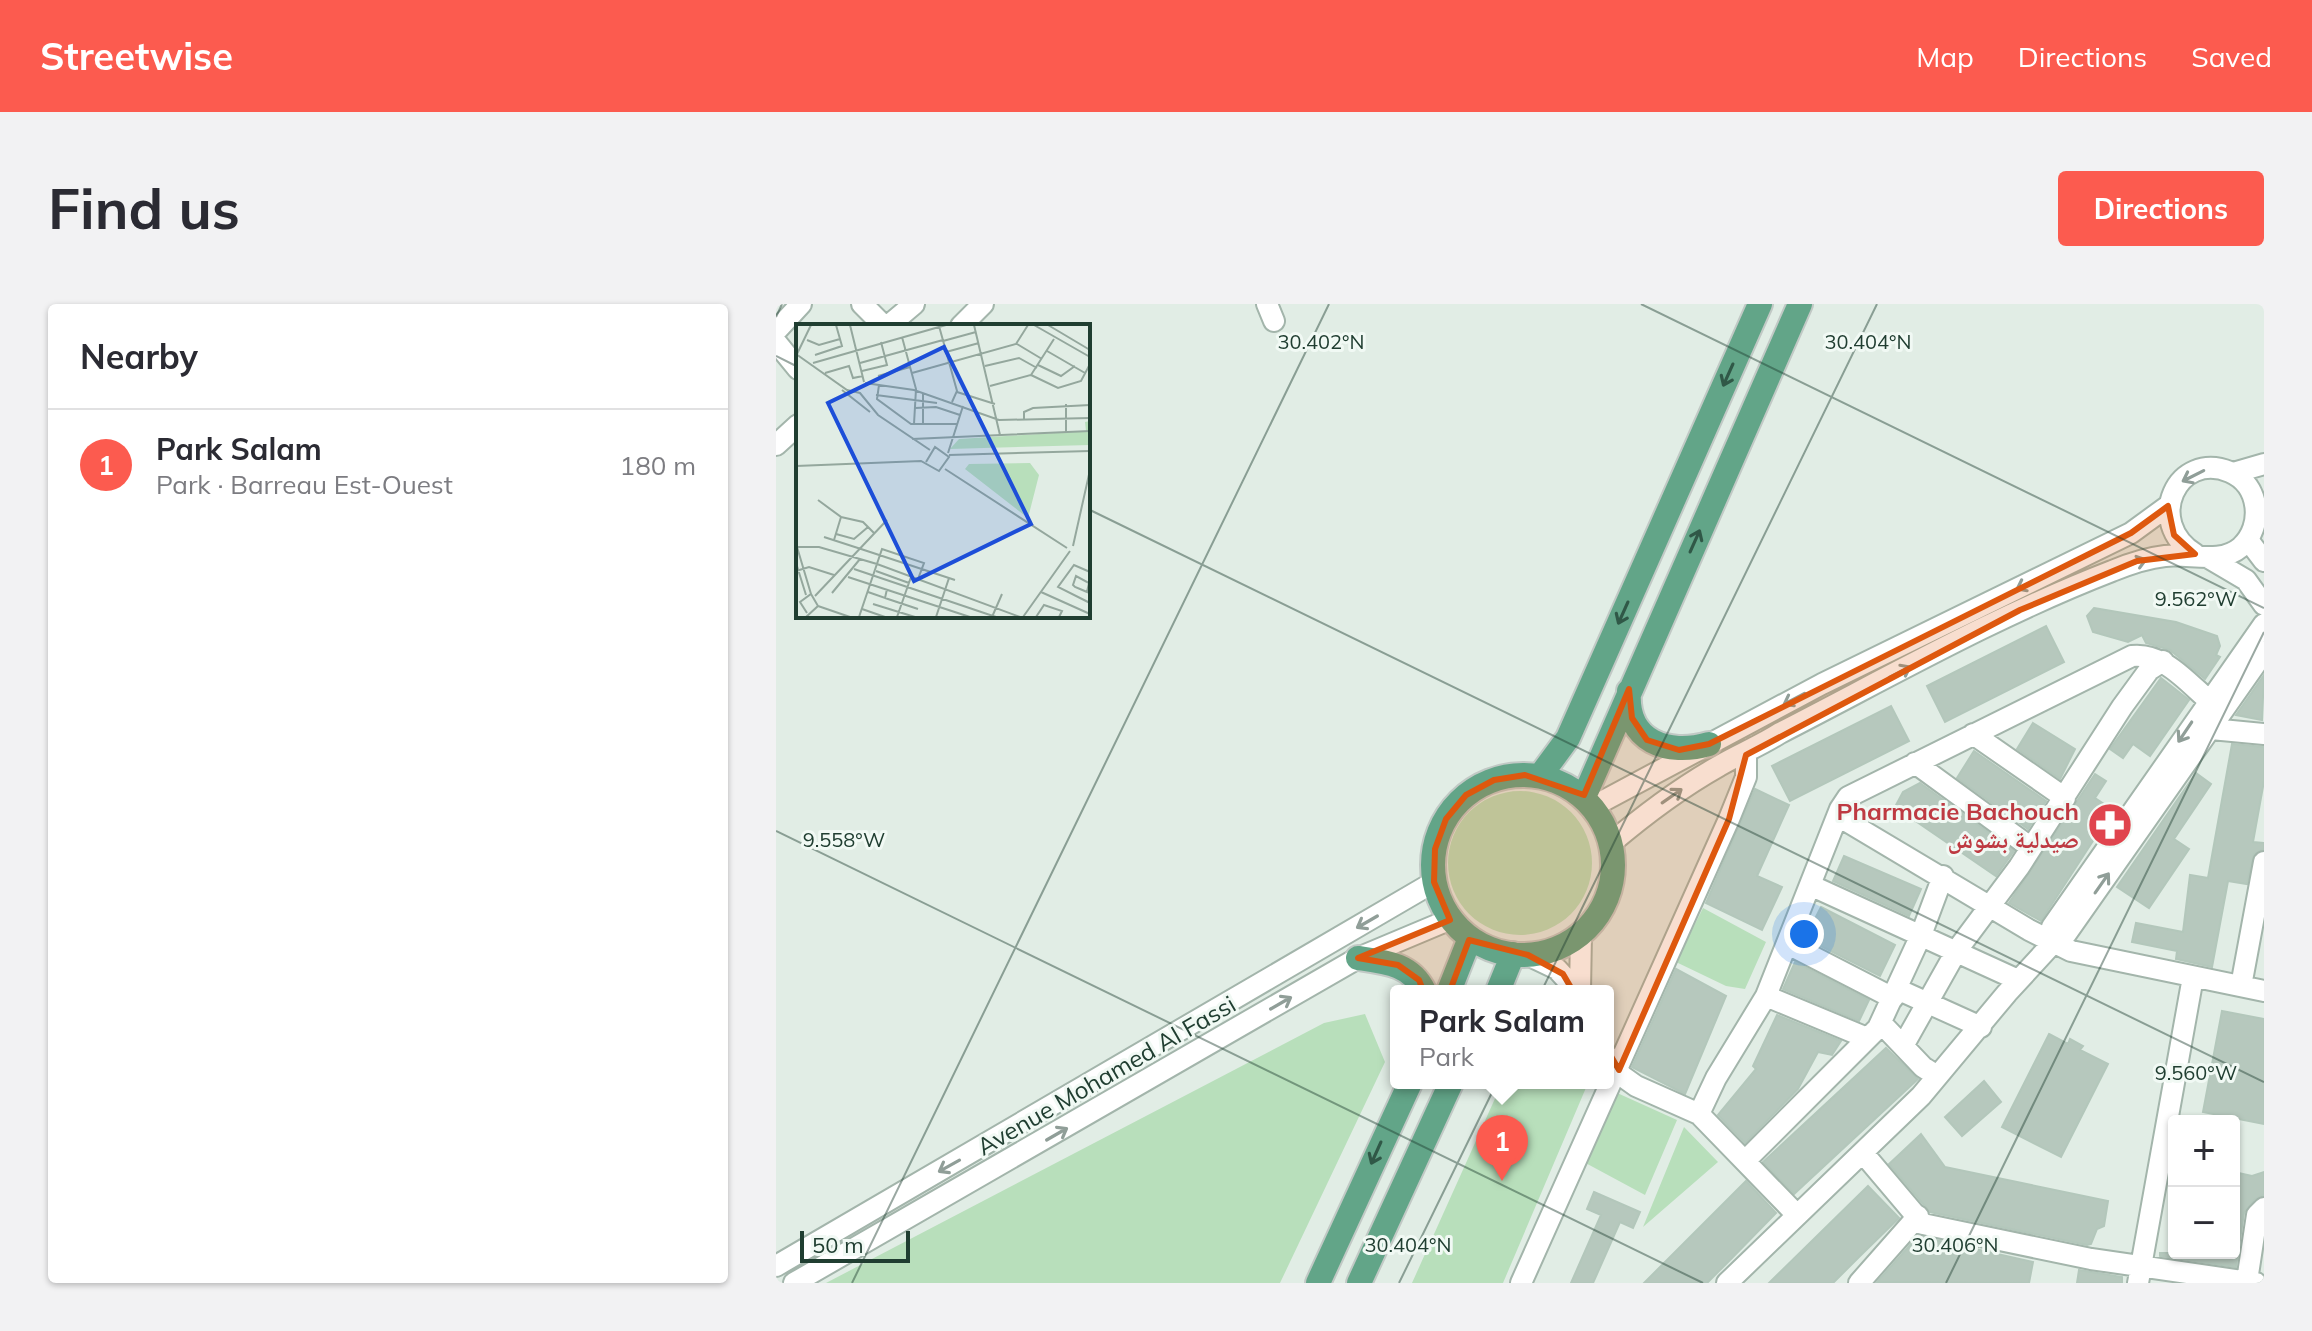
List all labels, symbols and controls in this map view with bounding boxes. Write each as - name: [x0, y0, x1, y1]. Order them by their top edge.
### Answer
- text: Streetwise: [40, 32, 233, 80]
- text: Map: [1916, 39, 1974, 74]
- text: Directions: [2018, 39, 2147, 74]
- text: Saved: [2191, 39, 2272, 74]
- button: Directions: [2058, 171, 2264, 246]
- text: Find us: [48, 173, 240, 243]
- inset map: [796, 324, 1090, 618]
- text: 30.402°N: [1278, 329, 1364, 354]
- text: 30.404°N: [1825, 329, 1911, 354]
- text: Nearby: [80, 335, 198, 378]
- one-way arrow: [1720, 363, 1735, 387]
- text: Park Salam: [156, 430, 322, 468]
- text: 1: [98, 449, 114, 482]
- text: 180 m: [620, 449, 696, 482]
- text: Park · Barreau Est-Ouest: [156, 468, 453, 501]
- one-way arrow: [2182, 468, 2206, 484]
- one-way arrow: [1688, 529, 1703, 554]
- one-way arrow: [2122, 555, 2148, 570]
- one-way arrow: [2015, 577, 2039, 592]
- text: 9.562°W: [2155, 586, 2237, 611]
- one-way arrow: [1615, 601, 1630, 625]
- one-way arrow: [1887, 664, 1911, 679]
- one-way arrow: [1782, 691, 1806, 707]
- one-way arrow: [2177, 721, 2193, 743]
- one-way arrow: [1660, 788, 1682, 804]
- place label: Pharmacie Bachouch صيدلية بشوش: [1837, 796, 2079, 854]
- pharmacy icon: Pharmacie Bachouch صيدلية بشوش: [2086, 801, 2134, 849]
- text: 9.558°W: [803, 827, 885, 852]
- one-way arrow: [2094, 873, 2110, 895]
- your location: [1784, 914, 1824, 954]
- one-way arrow: [1356, 915, 1380, 930]
- popup: [1390, 985, 1614, 1089]
- street label: Avenue Mohamed Al Fassi: [971, 989, 1241, 1161]
- one-way arrow: [1269, 995, 1293, 1010]
- text: Park Salam: [1419, 1002, 1585, 1040]
- text: Park: [1419, 1040, 1474, 1073]
- text: 9.560°W: [2155, 1060, 2237, 1085]
- pin: 1: [1476, 1115, 1528, 1181]
- map controls: [2168, 1115, 2240, 1259]
- button: +: [2168, 1115, 2240, 1187]
- one-way arrow: [1044, 1126, 1068, 1141]
- one-way arrow: [1368, 1141, 1383, 1165]
- one-way arrow: [938, 1158, 961, 1174]
- button: −: [2168, 1187, 2240, 1259]
- scale bar: [800, 1227, 910, 1263]
- text: 50 m: [812, 1231, 863, 1259]
- text: 30.404°N: [1365, 1232, 1451, 1257]
- text: 30.406°N: [1912, 1232, 1998, 1257]

